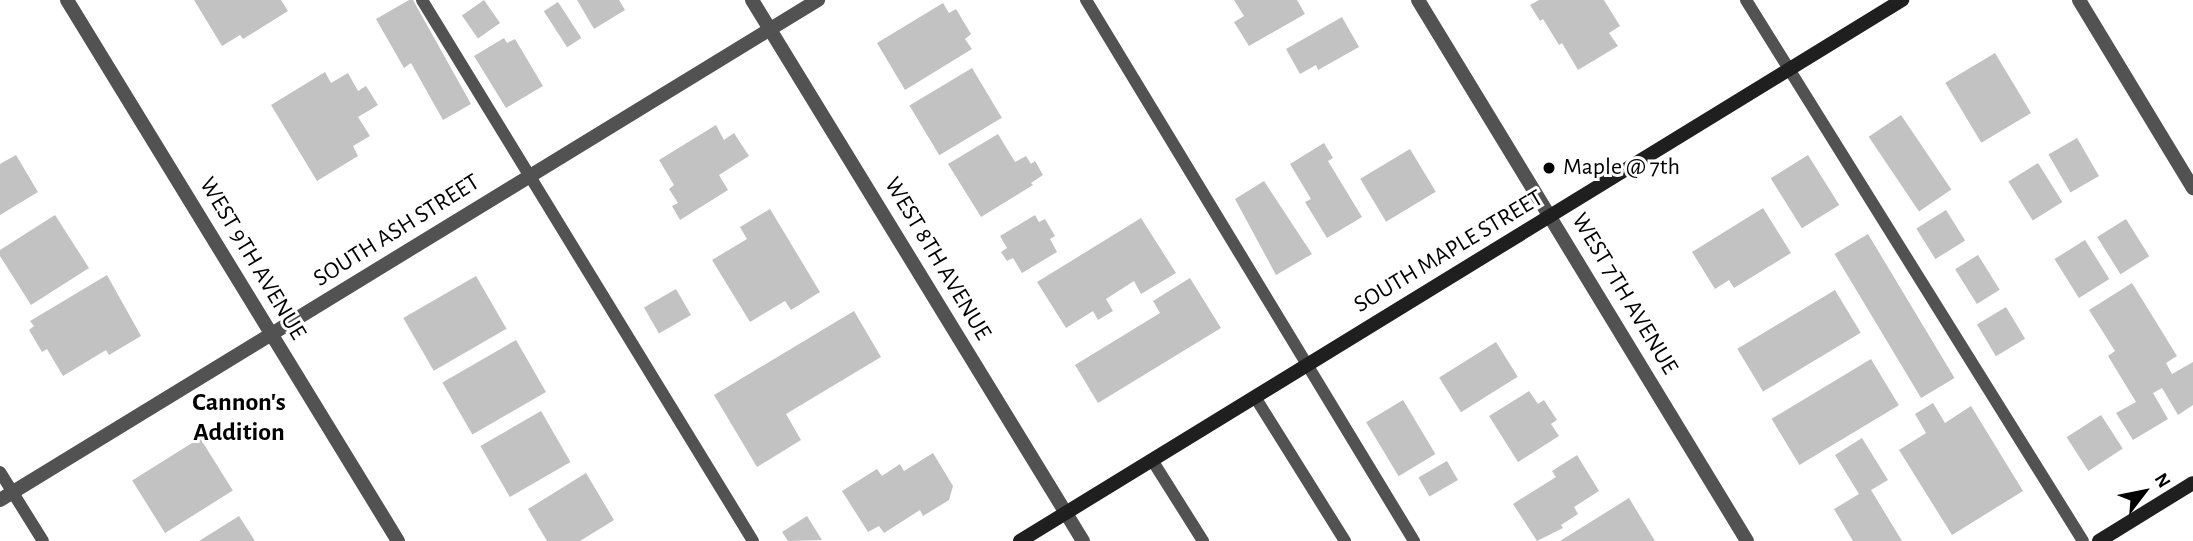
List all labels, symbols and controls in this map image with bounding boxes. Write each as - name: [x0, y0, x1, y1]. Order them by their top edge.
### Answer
- place label: Maple @ 7th: [1563, 154, 1680, 182]
- marker: Maple @ 7th: [1541, 160, 1557, 176]
- street label: SOUTH ASH STREET: [309, 168, 485, 294]
- street label: WEST 8TH AVENUE: [877, 172, 997, 346]
- street label: WEST 9TH AVENUE: [192, 173, 312, 345]
- street label: SOUTH MAPLE STREET: [1349, 184, 1549, 320]
- street label: WEST 7TH AVENUE: [1564, 208, 1684, 380]
- district label: Cannon's Addition: [192, 387, 286, 448]
- north arrow: [2109, 457, 2179, 527]
- text: N: [2151, 470, 2174, 491]

